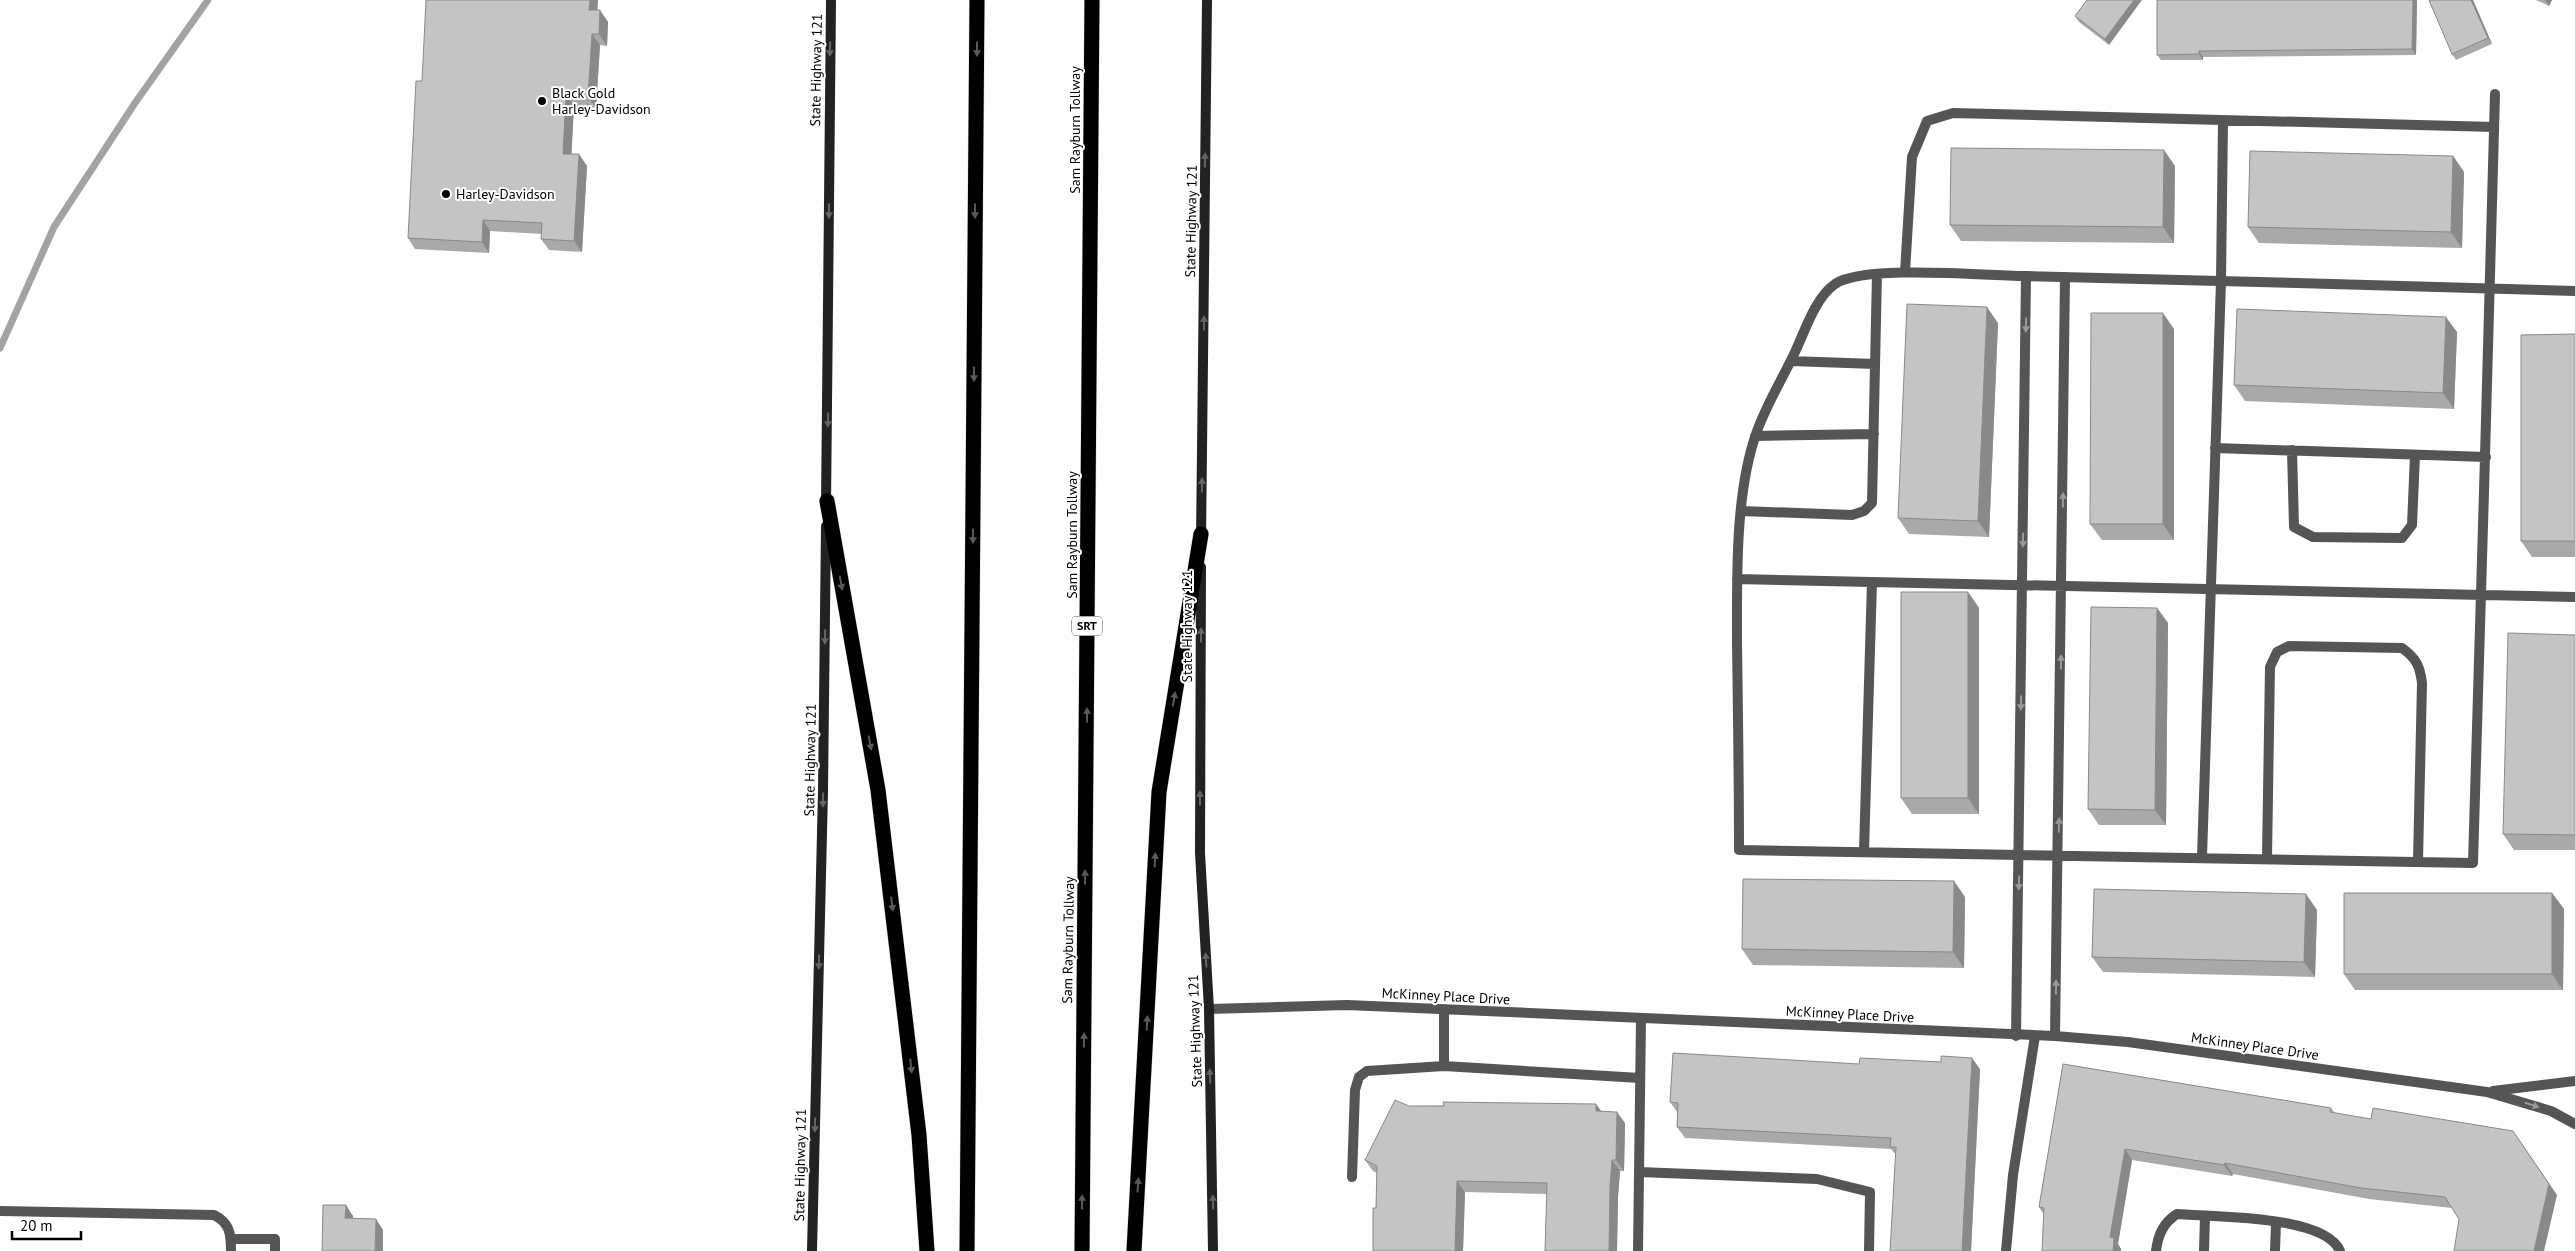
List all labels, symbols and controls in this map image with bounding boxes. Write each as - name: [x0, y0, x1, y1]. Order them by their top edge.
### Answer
- street label: State Highway 121: [806, 13, 826, 127]
- one-way arrow: [826, 41, 834, 57]
- one-way arrow: [973, 41, 981, 57]
- street label: Sam Rayburn Tollway: [1066, 66, 1084, 194]
- place label: Black Gold Harley-Davidson: [552, 84, 651, 118]
- marker: Black Gold Harley-Davidson: [536, 95, 548, 107]
- one-way arrow: [1201, 152, 1209, 168]
- street label: State Highway 121: [1181, 164, 1201, 278]
- place label: Harley-Davidson: [456, 185, 555, 203]
- marker: Harley-Davidson: [440, 188, 452, 200]
- one-way arrow: [825, 203, 833, 219]
- one-way arrow: [971, 203, 979, 219]
- one-way arrow: [1200, 315, 1208, 331]
- one-way arrow: [2022, 317, 2030, 333]
- one-way arrow: [970, 366, 978, 382]
- one-way arrow: [823, 412, 831, 428]
- street label: Sam Rayburn Tollway: [1063, 471, 1081, 599]
- one-way arrow: [1198, 477, 1206, 493]
- one-way arrow: [2059, 492, 2067, 508]
- one-way arrow: [969, 528, 977, 544]
- one-way arrow: [2019, 532, 2027, 548]
- street label: State Highway 121: [1178, 570, 1196, 682]
- one-way arrow: [838, 576, 846, 592]
- road number: SRT: [1072, 616, 1102, 636]
- one-way arrow: [1197, 627, 1205, 643]
- one-way arrow: [821, 630, 829, 646]
- one-way arrow: [2057, 654, 2065, 670]
- one-way arrow: [1171, 691, 1179, 707]
- one-way arrow: [2017, 695, 2025, 711]
- street label: State Highway 121: [800, 703, 820, 817]
- one-way arrow: [1083, 707, 1091, 723]
- one-way arrow: [866, 736, 874, 752]
- one-way arrow: [1197, 789, 1205, 805]
- one-way arrow: [819, 792, 827, 808]
- one-way arrow: [2055, 817, 2063, 833]
- one-way arrow: [1152, 852, 1160, 868]
- one-way arrow: [1081, 869, 1089, 885]
- one-way arrow: [2015, 875, 2023, 891]
- street label: Sam Rayburn Tollway: [1058, 876, 1078, 1004]
- one-way arrow: [888, 897, 896, 913]
- one-way arrow: [1201, 952, 1209, 968]
- one-way arrow: [815, 954, 823, 970]
- street label: State Highway 121: [1184, 974, 1206, 1088]
- one-way arrow: [2052, 979, 2060, 995]
- street label: McKinney Place Drive: [1381, 984, 1511, 1008]
- street label: McKinney Place Drive: [1785, 1002, 1915, 1026]
- one-way arrow: [1143, 1014, 1151, 1030]
- street label: McKinney Place Drive: [2190, 1028, 2320, 1064]
- one-way arrow: [1080, 1032, 1088, 1048]
- one-way arrow: [907, 1058, 915, 1074]
- one-way arrow: [1206, 1067, 1214, 1083]
- one-way arrow: [2525, 1102, 2540, 1110]
- street label: State Highway 121: [790, 1108, 810, 1222]
- one-way arrow: [811, 1117, 819, 1133]
- one-way arrow: [1135, 1177, 1143, 1193]
- one-way arrow: [1078, 1194, 1086, 1210]
- one-way arrow: [1209, 1194, 1217, 1210]
- scale bar: [12, 1208, 81, 1240]
- text: 20 m: [20, 1216, 53, 1235]

